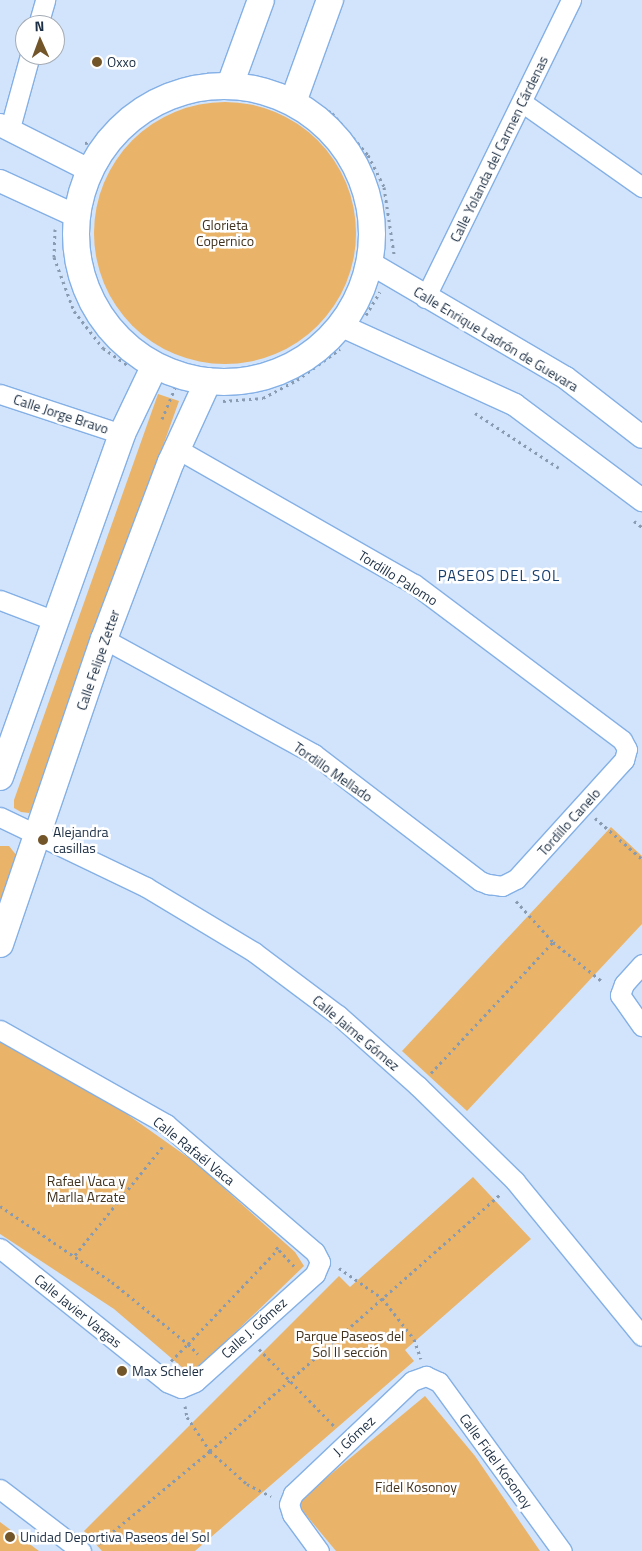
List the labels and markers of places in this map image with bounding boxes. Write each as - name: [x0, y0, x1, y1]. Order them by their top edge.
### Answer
- place label: Oxxo: [107, 54, 136, 70]
- marker: Oxxo: [91, 56, 103, 68]
- place label: Alejandra casillas: [53, 824, 109, 856]
- marker: Alejandra casillas: [37, 834, 49, 846]
- place label: Max Scheler: [132, 1363, 204, 1379]
- marker: Max Scheler: [116, 1365, 128, 1377]
- place label: Unidad Deportiva Paseos del Sol: [20, 1529, 210, 1545]
- marker: Unidad Deportiva Paseos del Sol: [4, 1531, 16, 1543]

